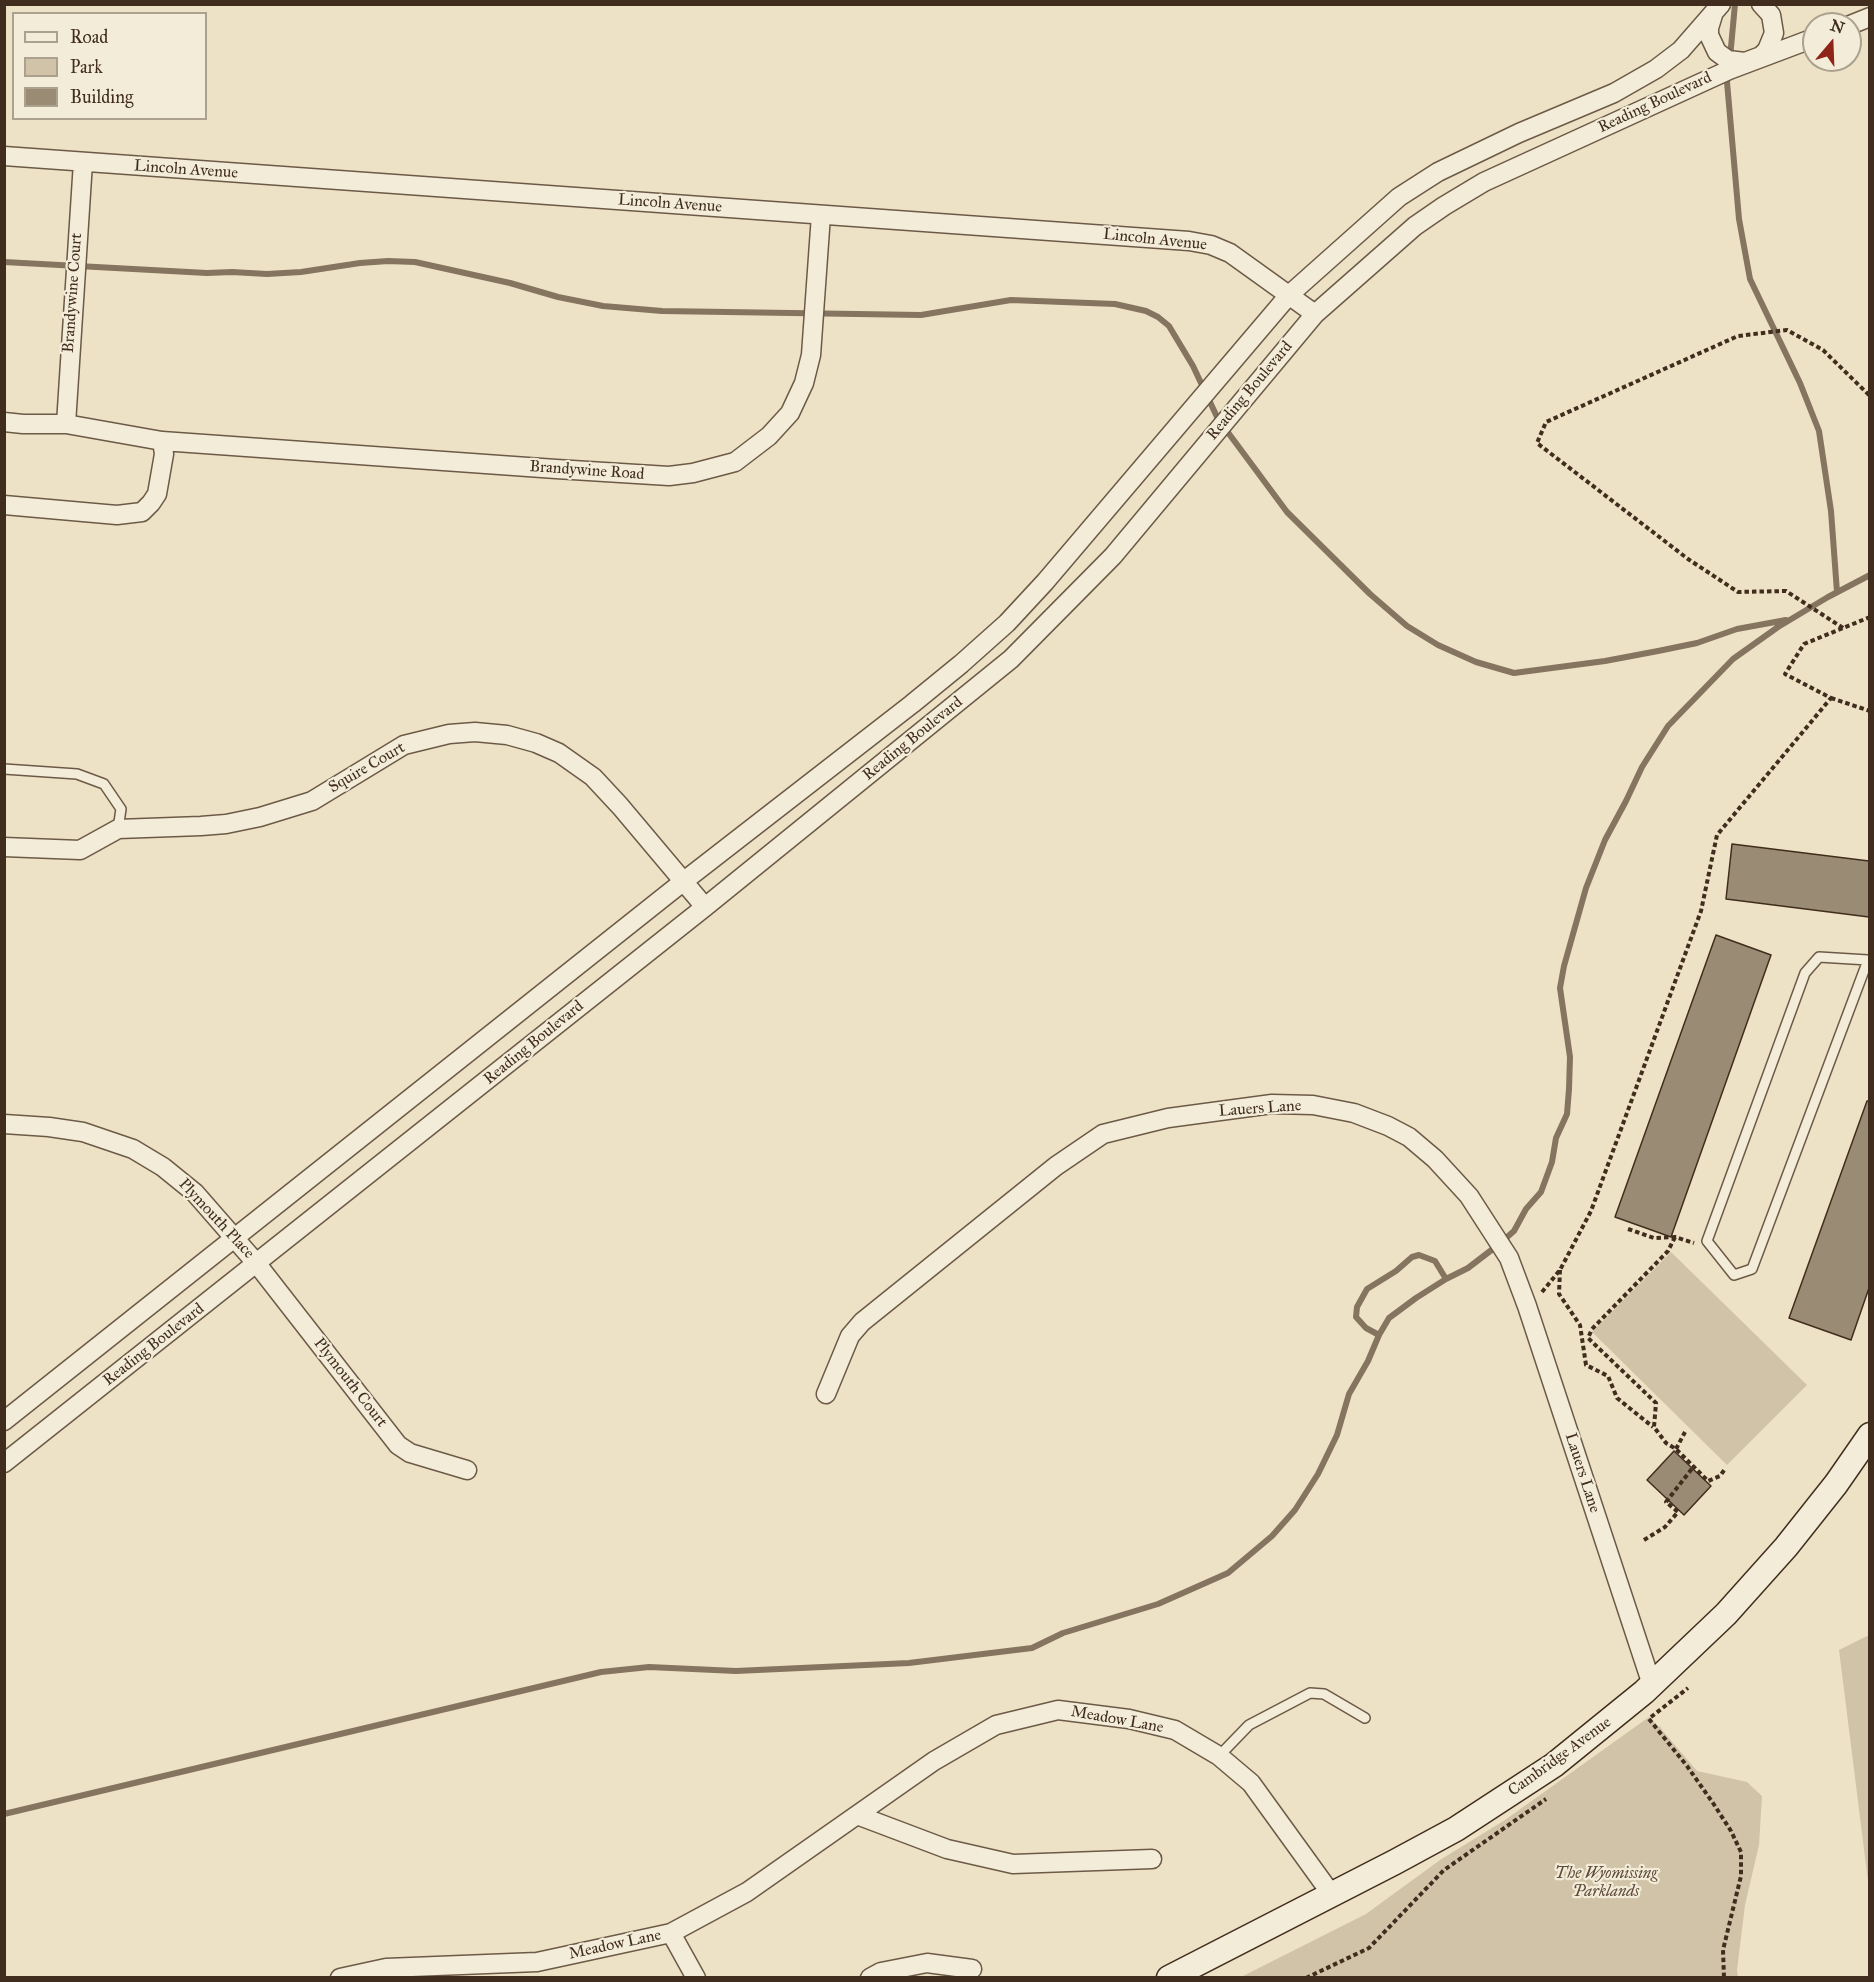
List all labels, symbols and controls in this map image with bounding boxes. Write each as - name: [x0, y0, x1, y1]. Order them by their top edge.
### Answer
- legend: [12, 12, 207, 120]
- north arrow: [1802, 12, 1862, 72]
- text: N: [1828, 15, 1847, 38]
- text: Road: [70, 26, 108, 48]
- text: Park: [70, 56, 103, 78]
- street label: Reading Boulevard: [1595, 68, 1715, 138]
- text: Building: [70, 86, 133, 108]
- street label: Lincoln Avenue: [133, 157, 239, 183]
- street label: Lincoln Avenue: [617, 191, 723, 217]
- street label: Lincoln Avenue: [1102, 225, 1208, 255]
- street label: Brandywine Court: [59, 232, 87, 354]
- street label: Reading Boulevard: [1203, 338, 1297, 444]
- street label: Brandywine Road: [529, 457, 645, 485]
- street label: Reading Boulevard: [859, 693, 967, 785]
- street label: Squire Court: [325, 738, 409, 798]
- street label: Reading Boulevard: [480, 997, 588, 1089]
- street label: Lauers Lane: [1218, 1097, 1302, 1121]
- street label: Plymouth Place: [174, 1175, 258, 1263]
- street label: Reading Boulevard: [100, 1300, 208, 1390]
- street label: Plymouth Court: [309, 1334, 391, 1432]
- street label: Lauers Lane: [1560, 1431, 1604, 1515]
- street label: Meadow Lane: [1069, 1702, 1165, 1738]
- street label: Cambridge Avenue: [1505, 1713, 1615, 1801]
- park label: The Wyomissing Parklands: [1555, 1864, 1657, 1902]
- street label: Meadow Lane: [567, 1926, 663, 1964]

